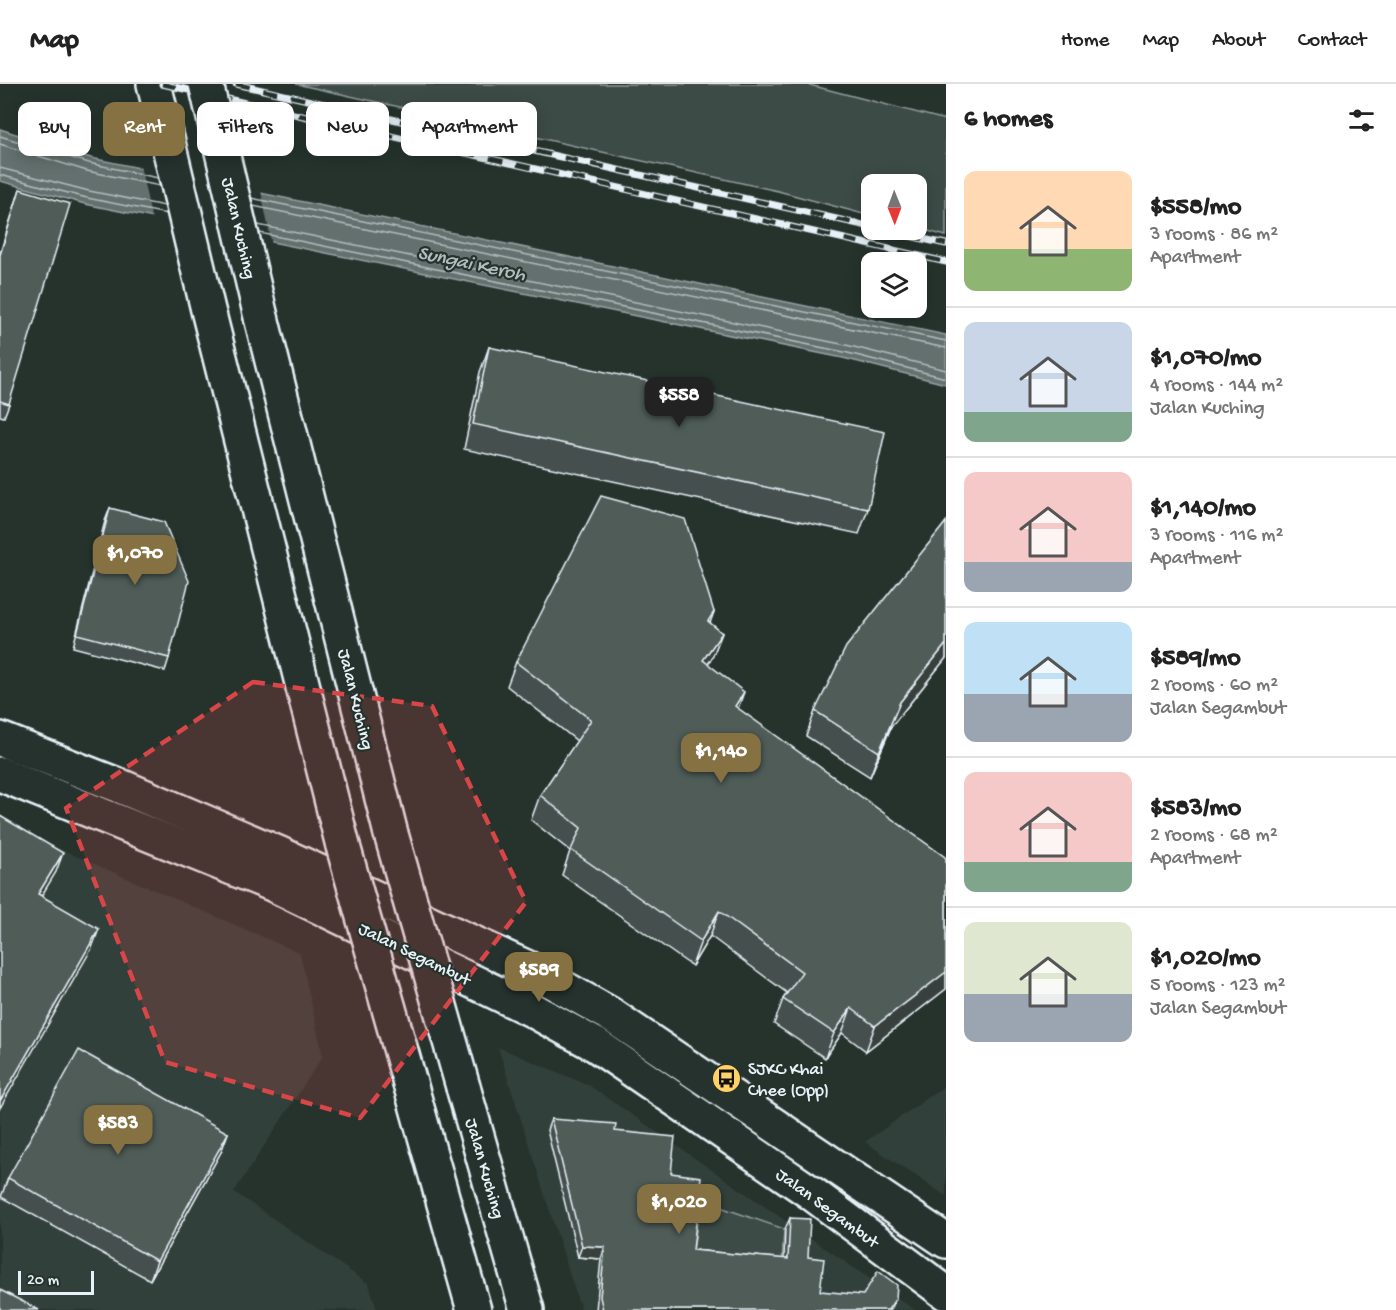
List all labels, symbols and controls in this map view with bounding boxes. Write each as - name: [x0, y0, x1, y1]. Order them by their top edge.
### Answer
- text: Map: [30, 25, 79, 58]
- text: Home: [1061, 29, 1109, 54]
- text: Map: [1142, 29, 1179, 54]
- text: About: [1212, 29, 1265, 54]
- text: Contact: [1298, 29, 1366, 54]
- chip: Buy: [18, 102, 91, 156]
- chip: Rent: [103, 102, 185, 156]
- chip: Filters: [197, 102, 294, 156]
- chip: New: [306, 102, 389, 156]
- chip: Apartment: [401, 102, 537, 156]
- icon: filters: [1345, 104, 1378, 137]
- text: 6 homes: [964, 105, 1052, 136]
- north arrow: [861, 174, 927, 240]
- map controls: [861, 174, 927, 318]
- street label: Jalan Kuching: [216, 176, 259, 281]
- text: $558/mo: [1150, 193, 1241, 224]
- icon: home: [1012, 195, 1084, 267]
- text: 3 rooms · 86 m²: [1150, 224, 1278, 247]
- water label: Sungai Keroh: [415, 243, 527, 288]
- text: Apartment: [1150, 247, 1240, 270]
- button: layers: [861, 252, 927, 318]
- text: $1,070/mo: [1150, 344, 1262, 375]
- icon: home: [1012, 346, 1084, 418]
- text: 4 rooms · 144 m²: [1150, 375, 1283, 398]
- pin: $558: [643, 377, 715, 428]
- text: $558: [659, 385, 699, 408]
- text: Jalan Kuching: [1150, 398, 1265, 421]
- text: $1,140/mo: [1150, 494, 1256, 525]
- icon: home: [1012, 496, 1084, 568]
- text: 3 rooms · 116 m²: [1150, 525, 1283, 548]
- pin: $1,070: [86, 535, 184, 586]
- text: $1,070: [107, 543, 163, 566]
- text: Apartment: [1150, 548, 1240, 571]
- text: $589/mo: [1150, 644, 1241, 675]
- icon: home: [1012, 646, 1084, 718]
- street label: Jalan Kuching: [332, 647, 377, 752]
- text: 2 rooms · 60 m²: [1150, 675, 1278, 698]
- text: Jalan Segambut: [1150, 698, 1286, 721]
- pin: $1,140: [672, 733, 770, 784]
- text: $1,140: [695, 741, 747, 764]
- text: $583/mo: [1150, 794, 1241, 825]
- icon: home: [1012, 796, 1084, 868]
- text: 2 rooms · 68 m²: [1150, 825, 1278, 848]
- text: Apartment: [1150, 848, 1240, 871]
- street label: Jalan Segambut: [354, 919, 475, 992]
- text: $1,020/mo: [1150, 944, 1261, 975]
- icon: home: [1012, 946, 1084, 1018]
- pin: $589: [503, 952, 575, 1003]
- text: $589: [519, 960, 559, 983]
- text: 5 rooms · 123 m²: [1150, 975, 1286, 998]
- text: Jalan Segambut: [1150, 998, 1286, 1021]
- place label: SJKC Khai Chee (Opp): [748, 1060, 829, 1102]
- bus stop icon: SJKC Khai Chee (Opp): [711, 1062, 743, 1094]
- pin: $583: [82, 1105, 154, 1156]
- text: $583: [98, 1113, 138, 1136]
- street label: Jalan Kuching: [459, 1116, 508, 1221]
- street label: Jalan Segambut: [771, 1165, 883, 1254]
- pin: $1,020: [630, 1184, 728, 1235]
- text: $1,020: [651, 1192, 707, 1215]
- scale bar: [18, 1268, 94, 1296]
- text: 20 m: [27, 1272, 59, 1291]

